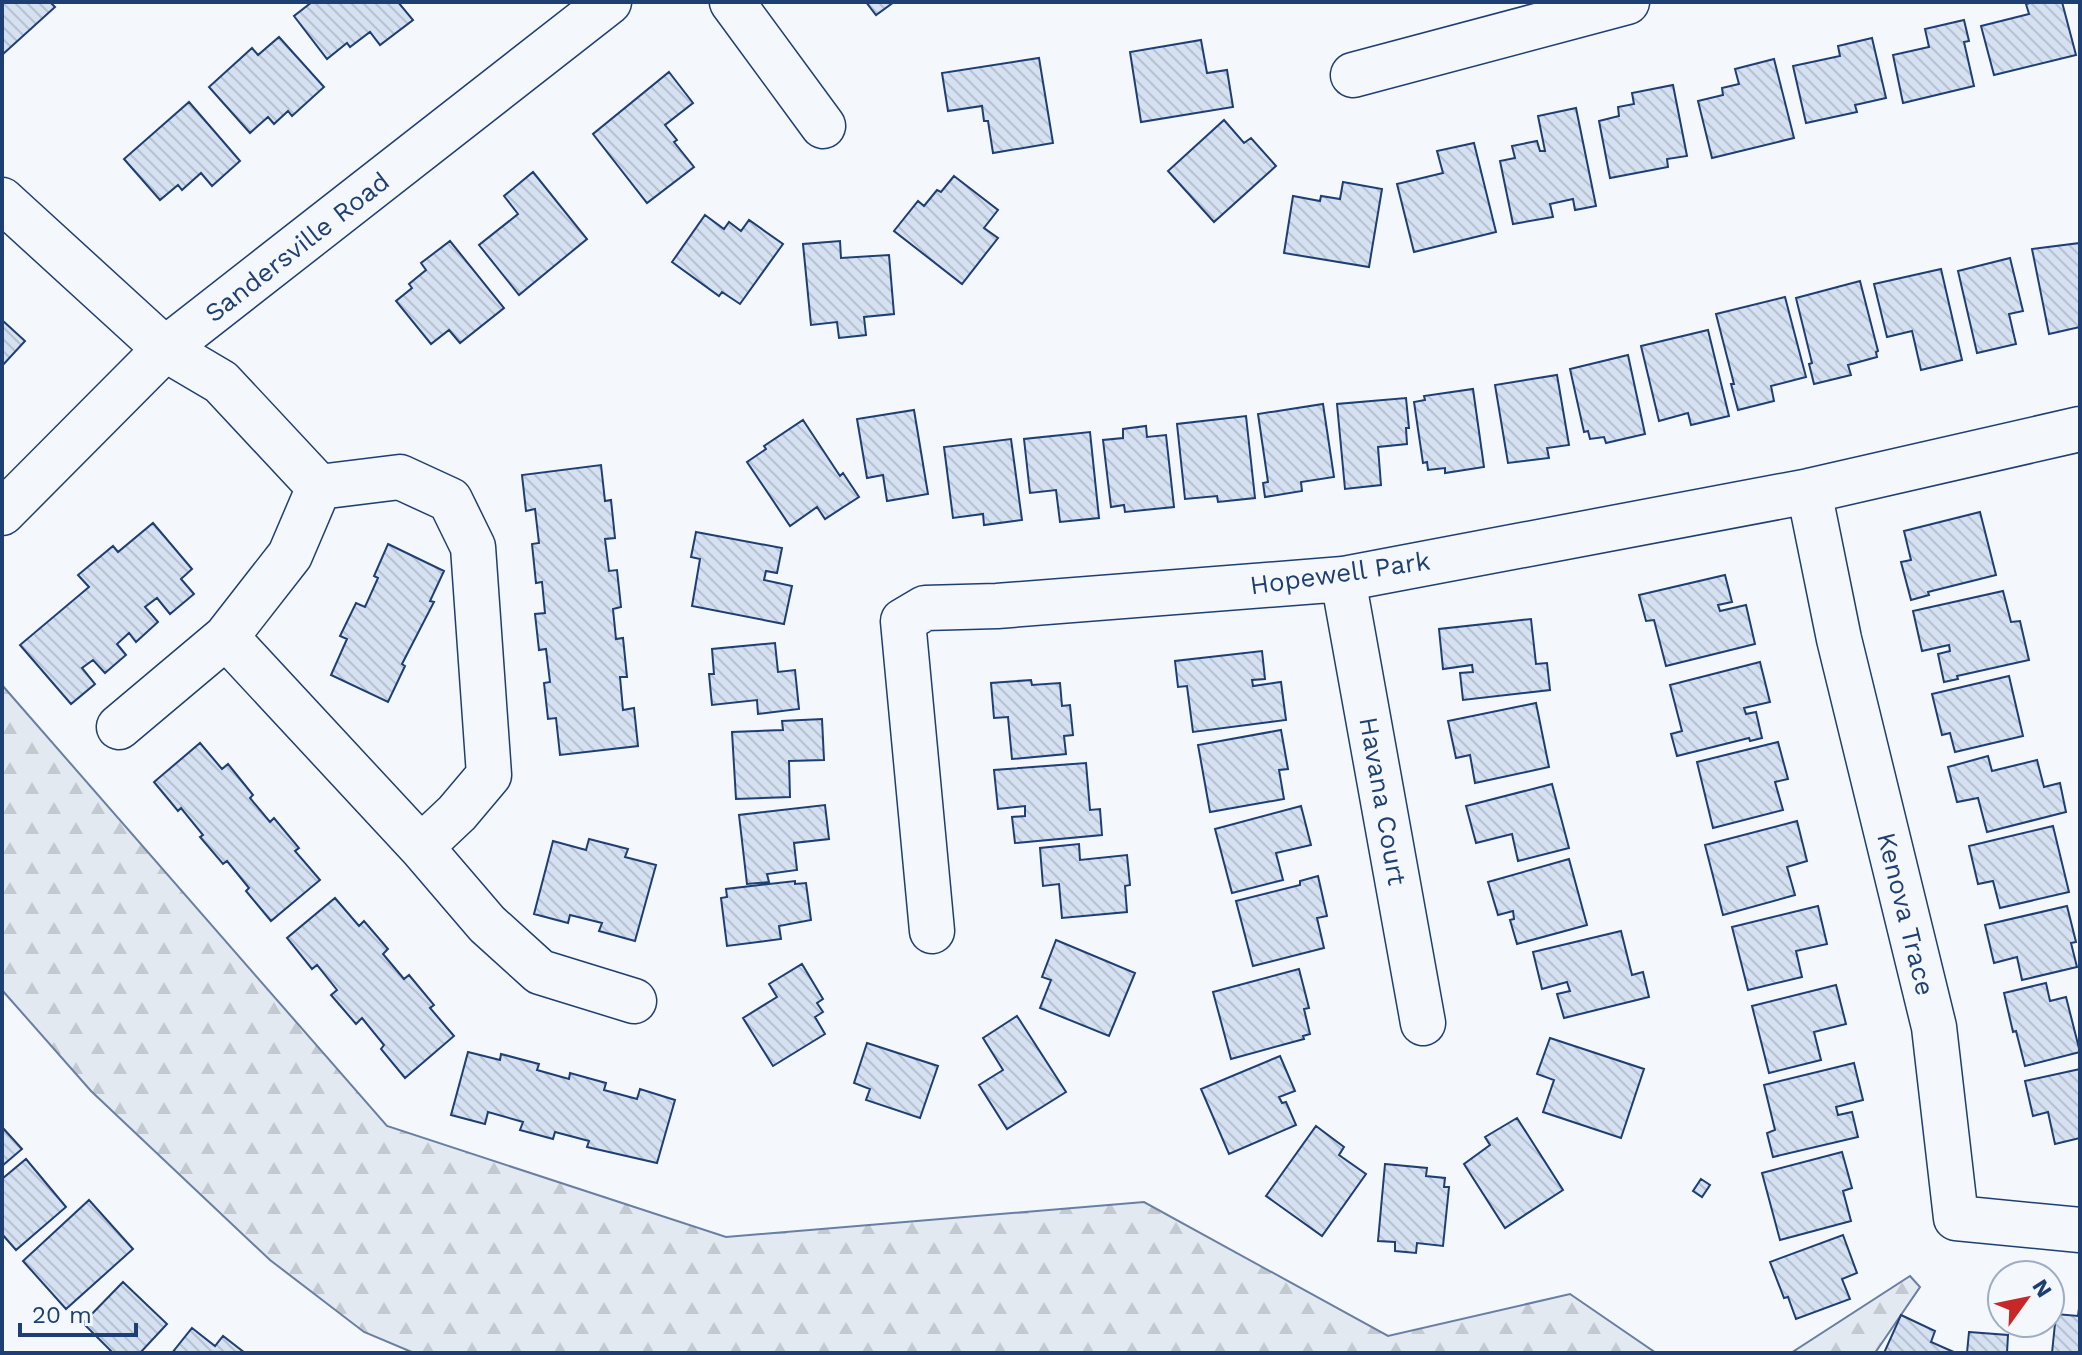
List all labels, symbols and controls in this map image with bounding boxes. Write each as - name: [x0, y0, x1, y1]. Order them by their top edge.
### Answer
- street label: Sandersville Road: [199, 166, 395, 328]
- street label: Hopewell Park: [1248, 545, 1432, 600]
- street label: Havana Court: [1353, 714, 1413, 888]
- street label: Kenova Trace: [1871, 830, 1941, 998]
- north arrow: [1986, 1259, 2066, 1339]
- text: N: [2027, 1275, 2057, 1302]
- scale bar: [20, 1287, 136, 1337]
- text: 20 m: [32, 1301, 92, 1329]

